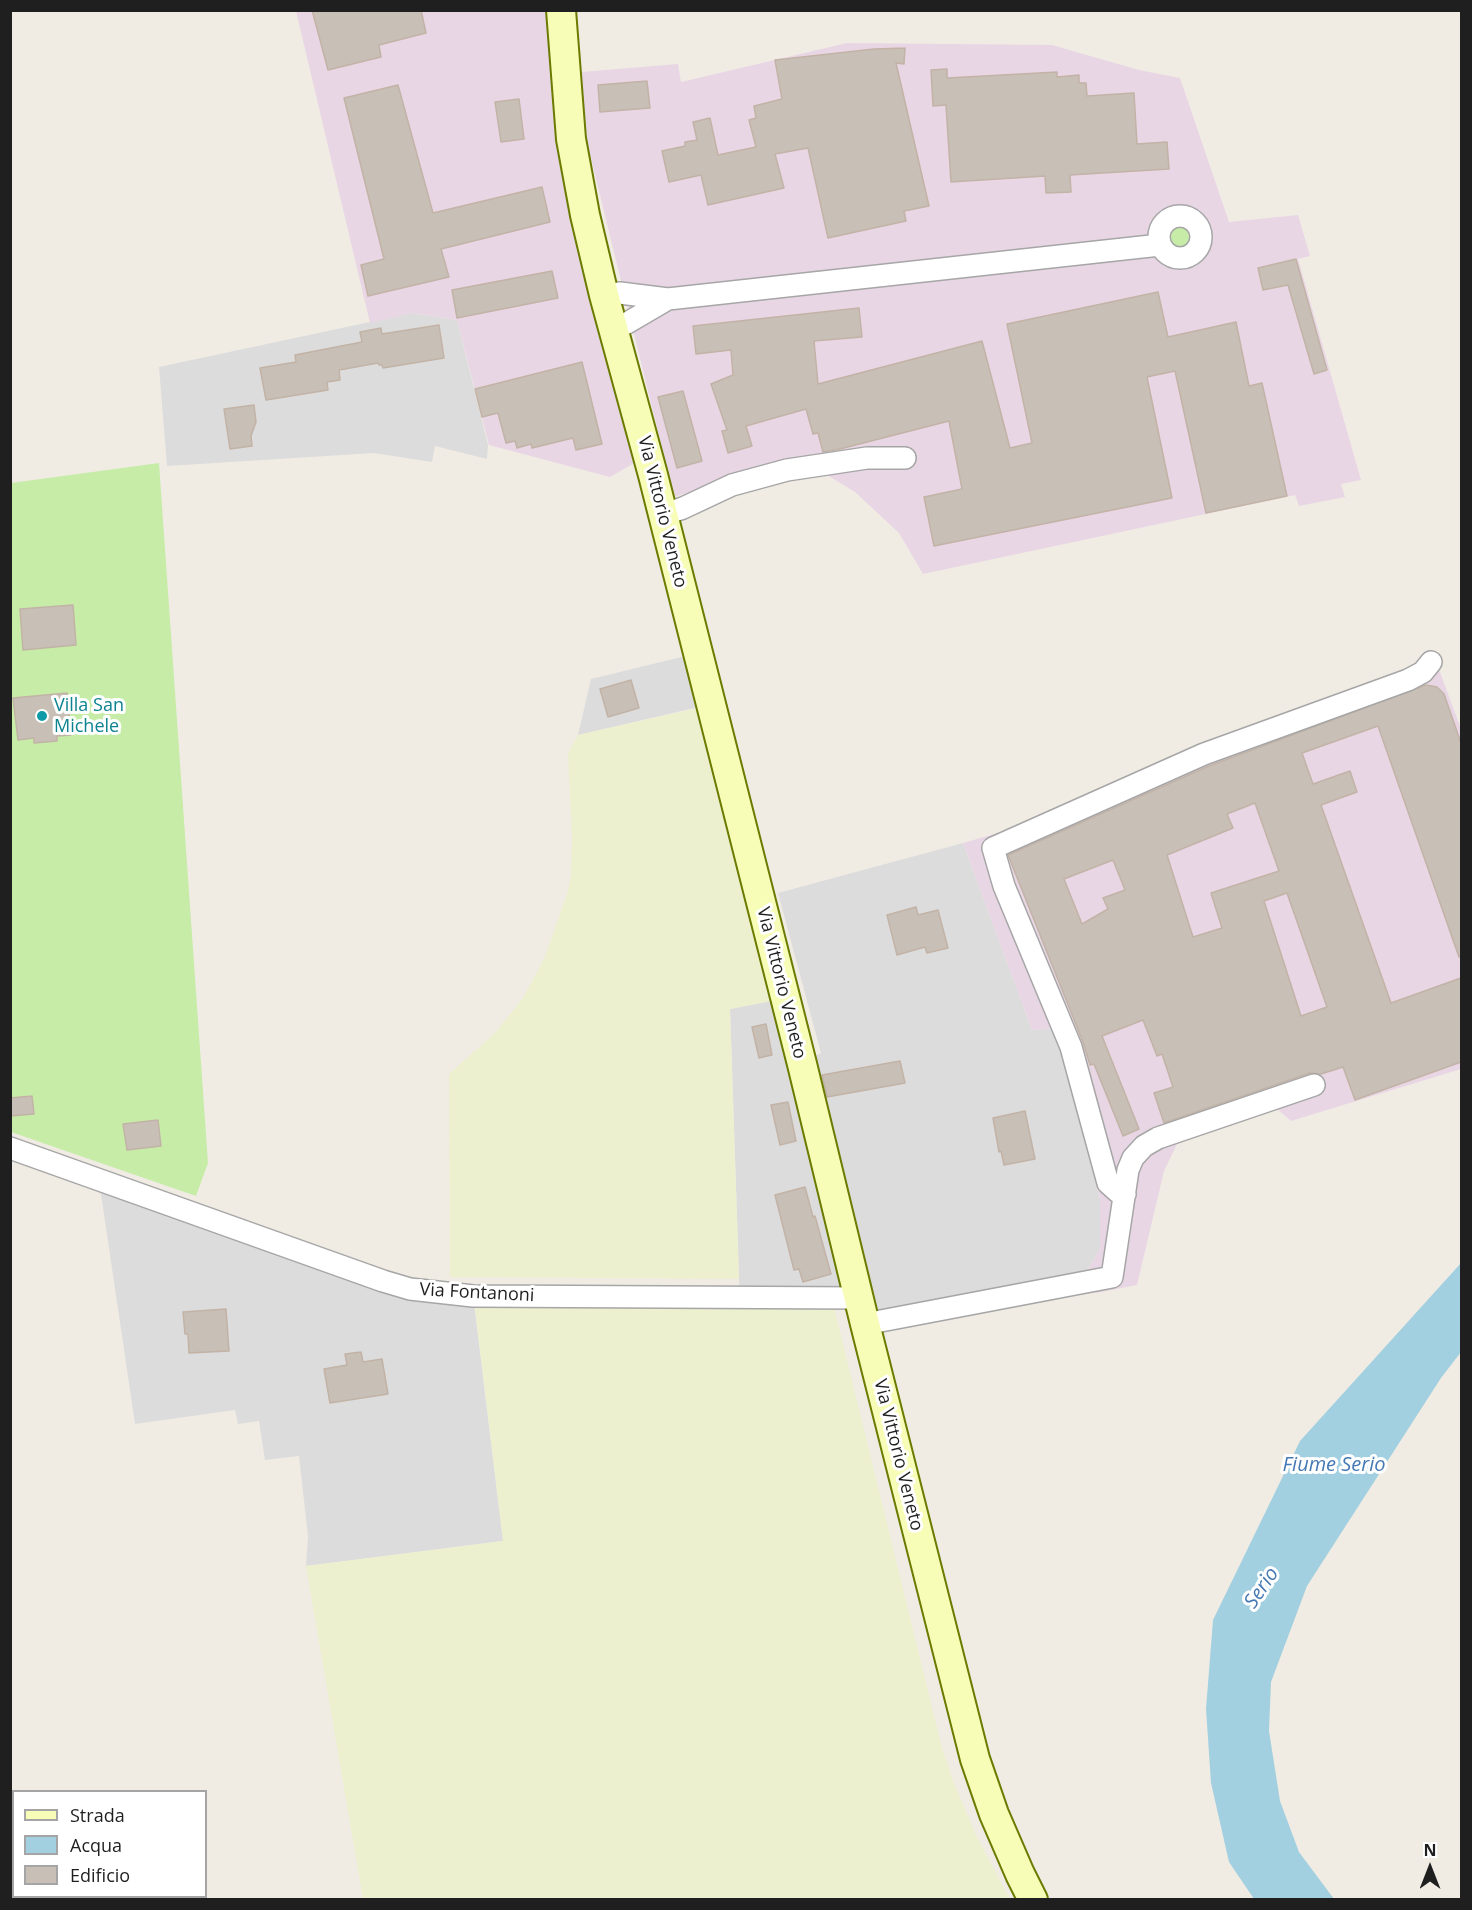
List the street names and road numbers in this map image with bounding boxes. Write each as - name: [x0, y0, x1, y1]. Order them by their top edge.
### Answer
- street label: Via Vittorio Veneto: [633, 434, 691, 590]
- street label: Via Vittorio Veneto: [752, 905, 810, 1061]
- street label: Via Fontanoni: [419, 1279, 535, 1307]
- street label: Via Vittorio Veneto: [869, 1377, 927, 1533]

